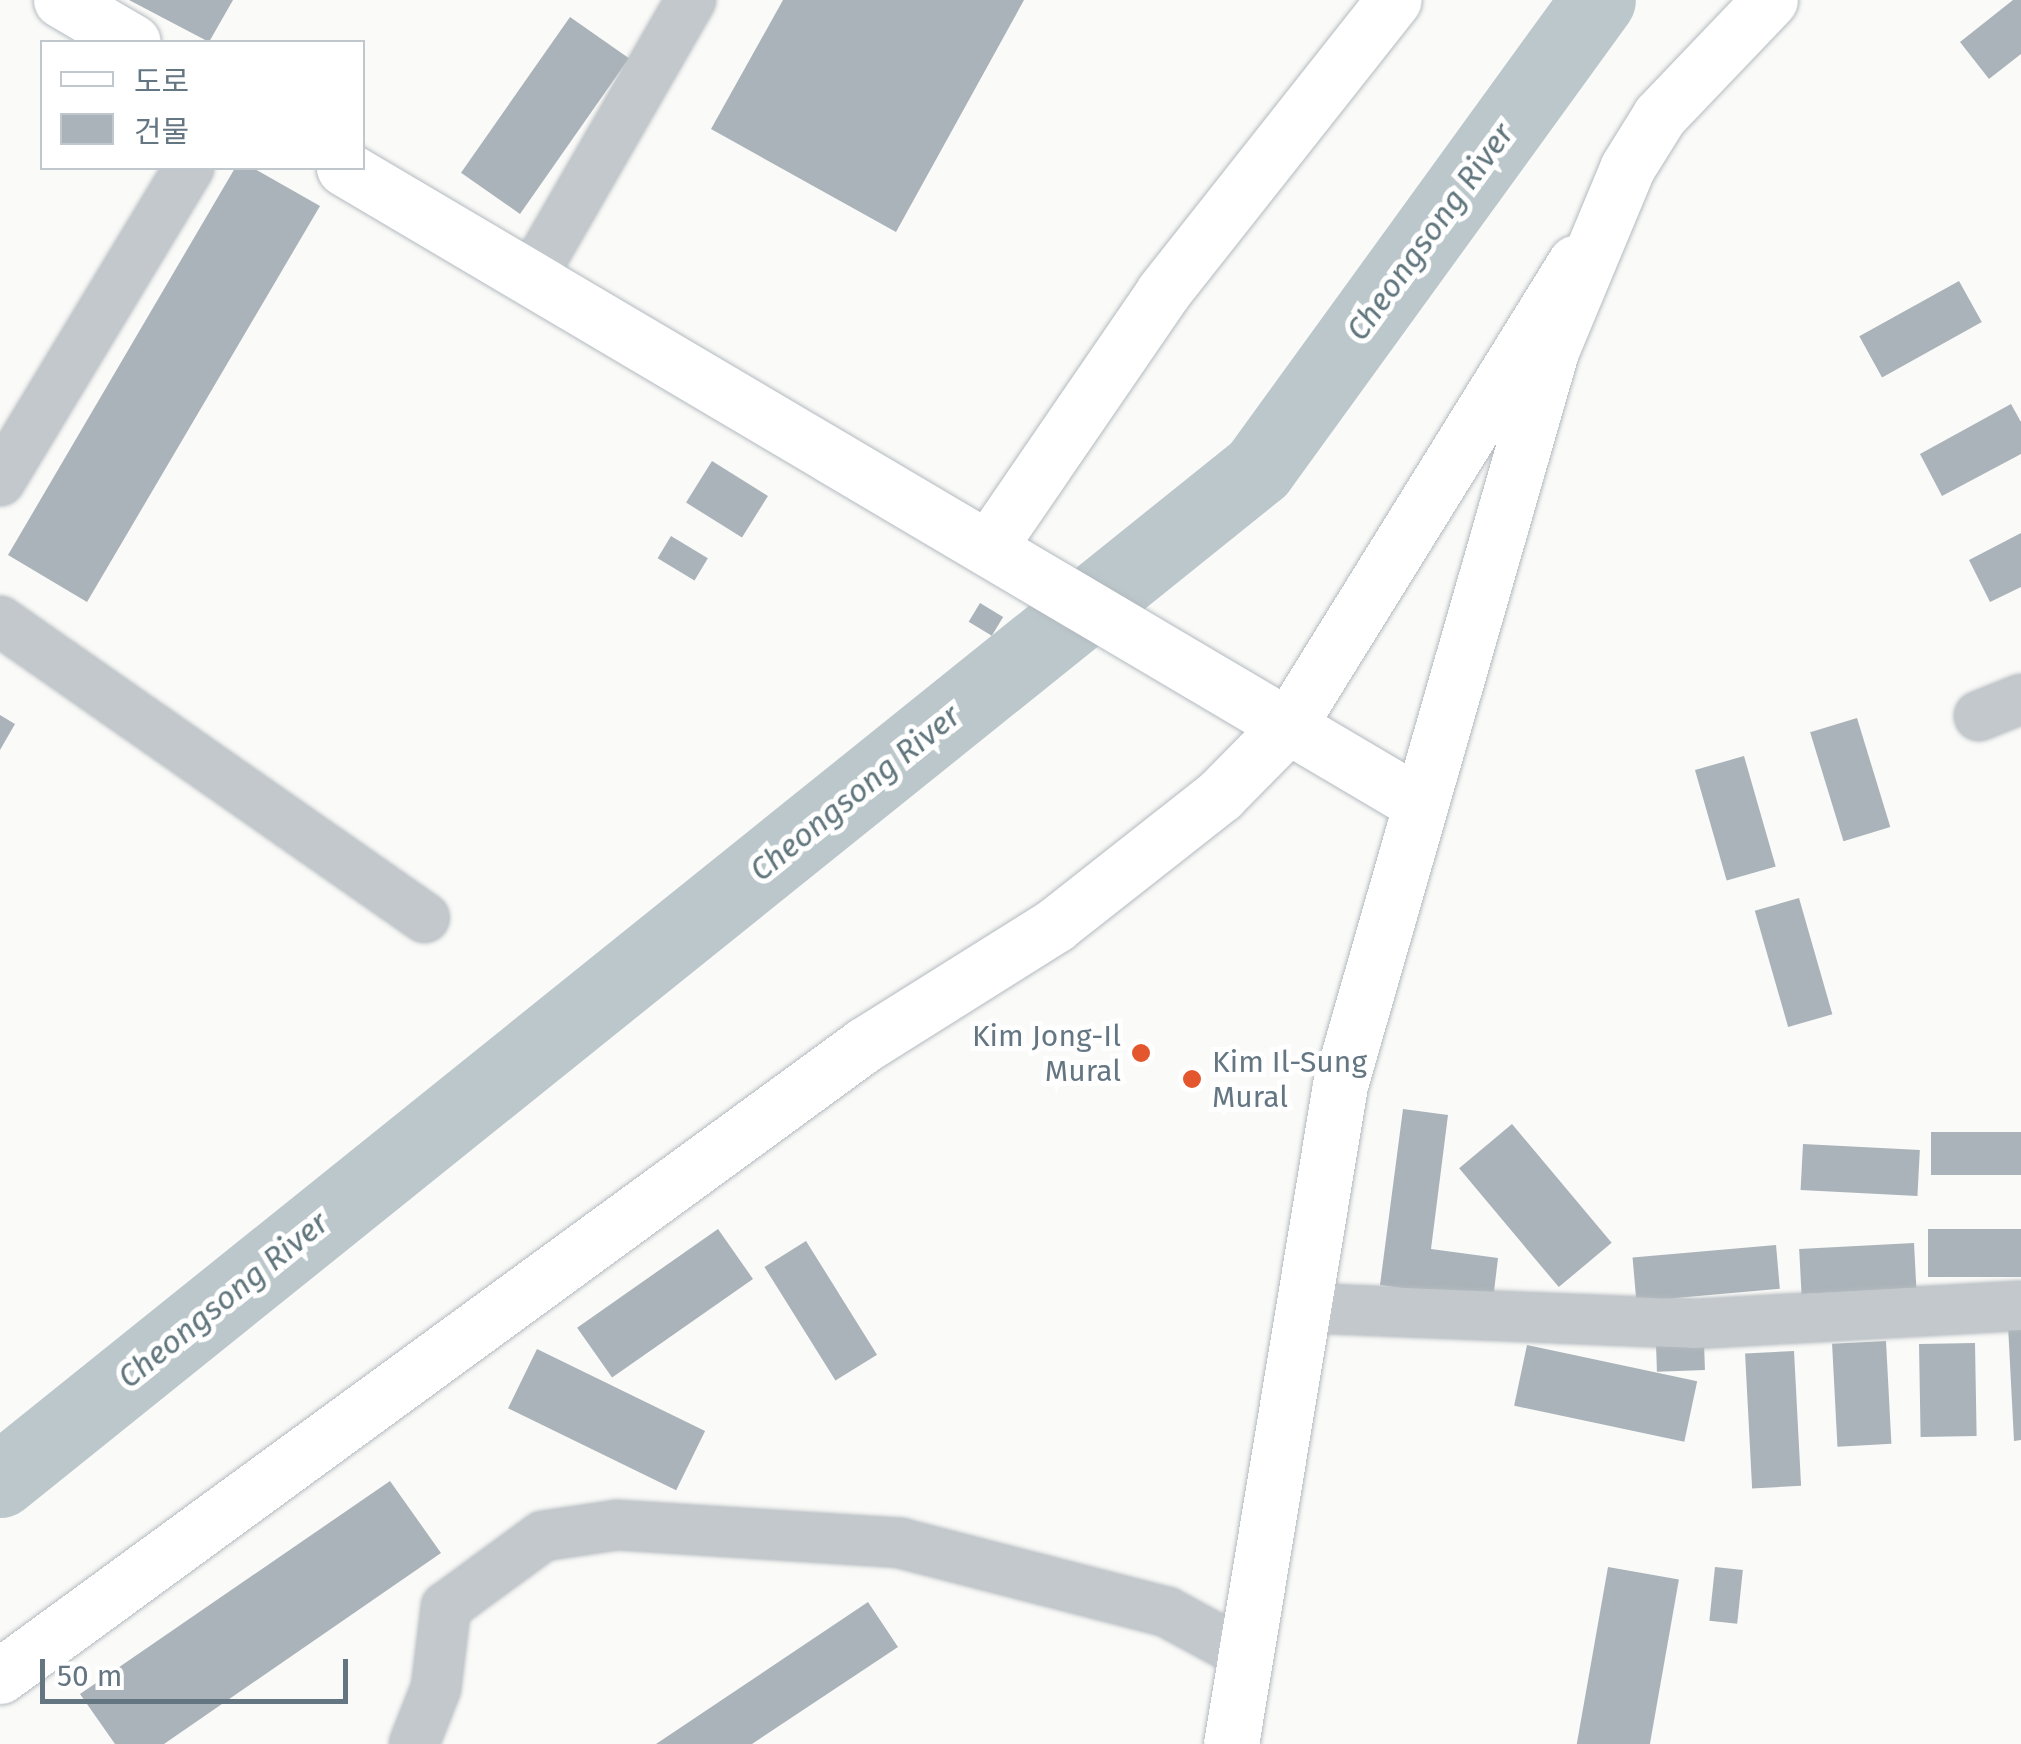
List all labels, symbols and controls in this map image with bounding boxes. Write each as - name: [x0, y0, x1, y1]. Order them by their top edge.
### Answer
- legend: [40, 40, 365, 170]
- text: 도로: [134, 64, 189, 100]
- text: 건물: [134, 114, 189, 150]
- water label: Cheongsong River: [1338, 116, 1522, 348]
- water label: Cheongsong River: [742, 697, 968, 889]
- place label: Kim Jong-Il Mural: [972, 1018, 1121, 1088]
- marker: Kim Jong-Il Mural: [1130, 1042, 1152, 1064]
- place label: Kim Il-Sung Mural: [1212, 1044, 1367, 1114]
- marker: Kim Il-Sung Mural: [1181, 1068, 1203, 1090]
- water label: Cheongsong River: [110, 1204, 336, 1396]
- scale bar: [45, 1639, 352, 1701]
- text: 50 m: [57, 1658, 122, 1694]

